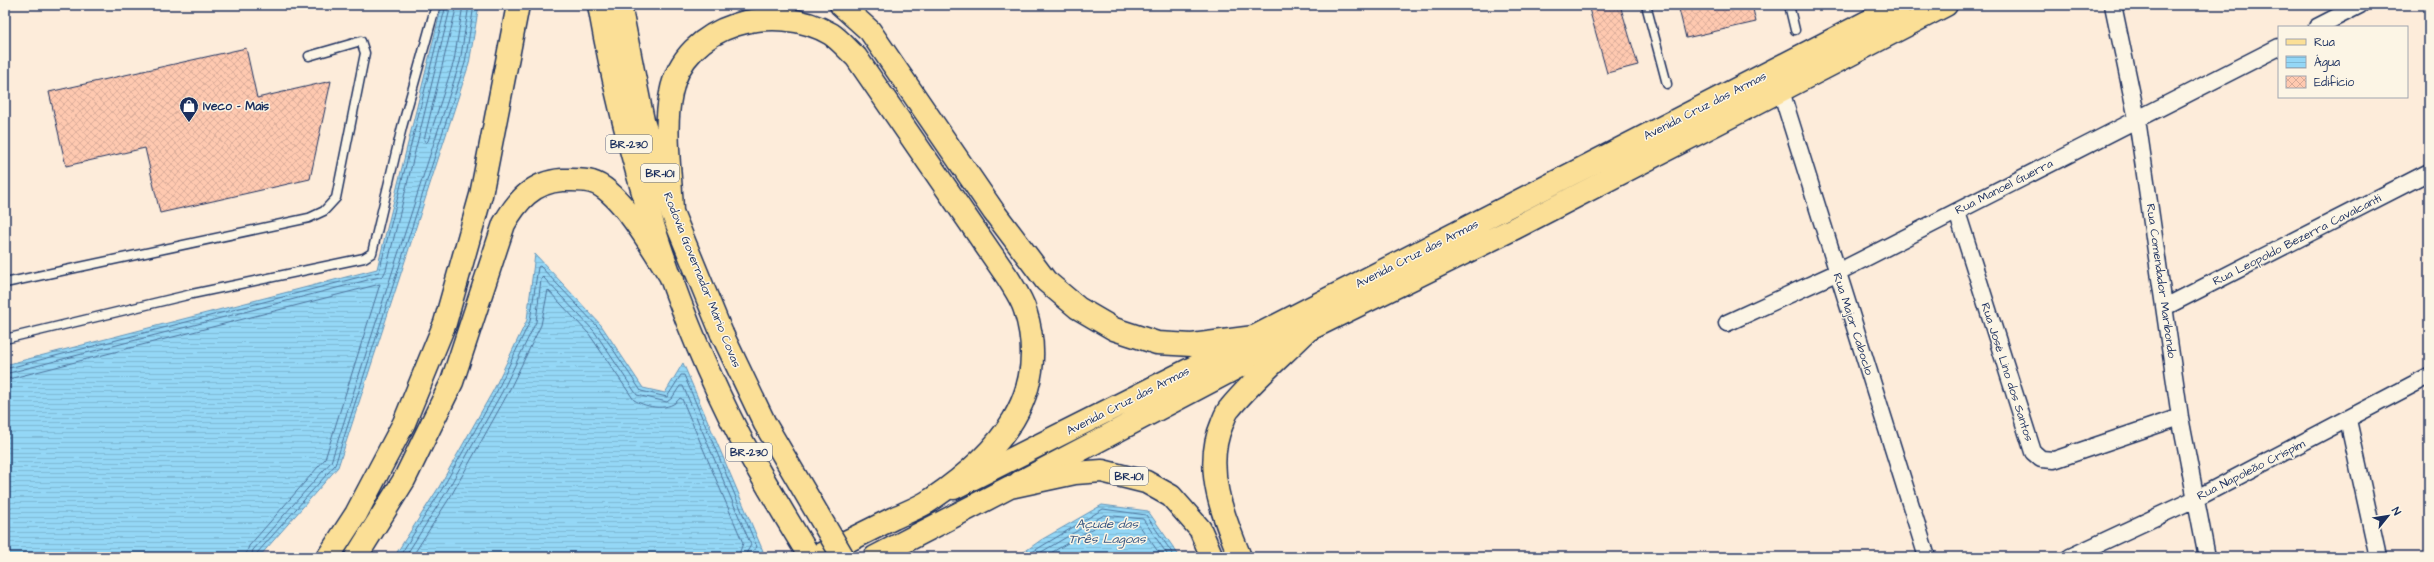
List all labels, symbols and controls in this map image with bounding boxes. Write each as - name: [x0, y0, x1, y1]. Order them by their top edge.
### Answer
- legend: [2278, 26, 2408, 98]
- text: Rua: [2314, 34, 2335, 51]
- text: Água: [2314, 54, 2340, 72]
- street label: Avenida Cruz das Armas: [1641, 68, 1769, 144]
- text: Edifício: [2314, 74, 2354, 91]
- shop icon: Iveco - Mais: [178, 95, 200, 123]
- place label: Iveco - Mais: [203, 98, 269, 115]
- road number: BR-230: [606, 135, 652, 153]
- street label: Rua Manoel Guerra: [1952, 155, 2056, 219]
- road number: BR-101: [641, 164, 679, 182]
- street label: Rodovia Governador Mário Covas: [659, 190, 745, 370]
- street label: Rua Leopoldo Bezerra Cavalcanti: [2210, 190, 2384, 290]
- street label: Rua Comendador Maribondo: [2142, 203, 2180, 360]
- street label: Avenida Cruz das Armas: [1353, 216, 1481, 292]
- street label: Rua Major Caboclo: [1829, 271, 1878, 377]
- street label: Rua José Lino dos Santos: [1977, 300, 2037, 444]
- street label: Avenida Cruz das Armas: [1064, 363, 1192, 439]
- street label: Rua Napoleão Crispim: [2194, 435, 2309, 505]
- road number: BR-230: [726, 443, 772, 461]
- road number: BR-101: [1110, 467, 1148, 485]
- north arrow: [2368, 496, 2408, 536]
- text: N: [2388, 505, 2404, 518]
- water label: Açude das Três Lagoas: [1069, 515, 1147, 549]

